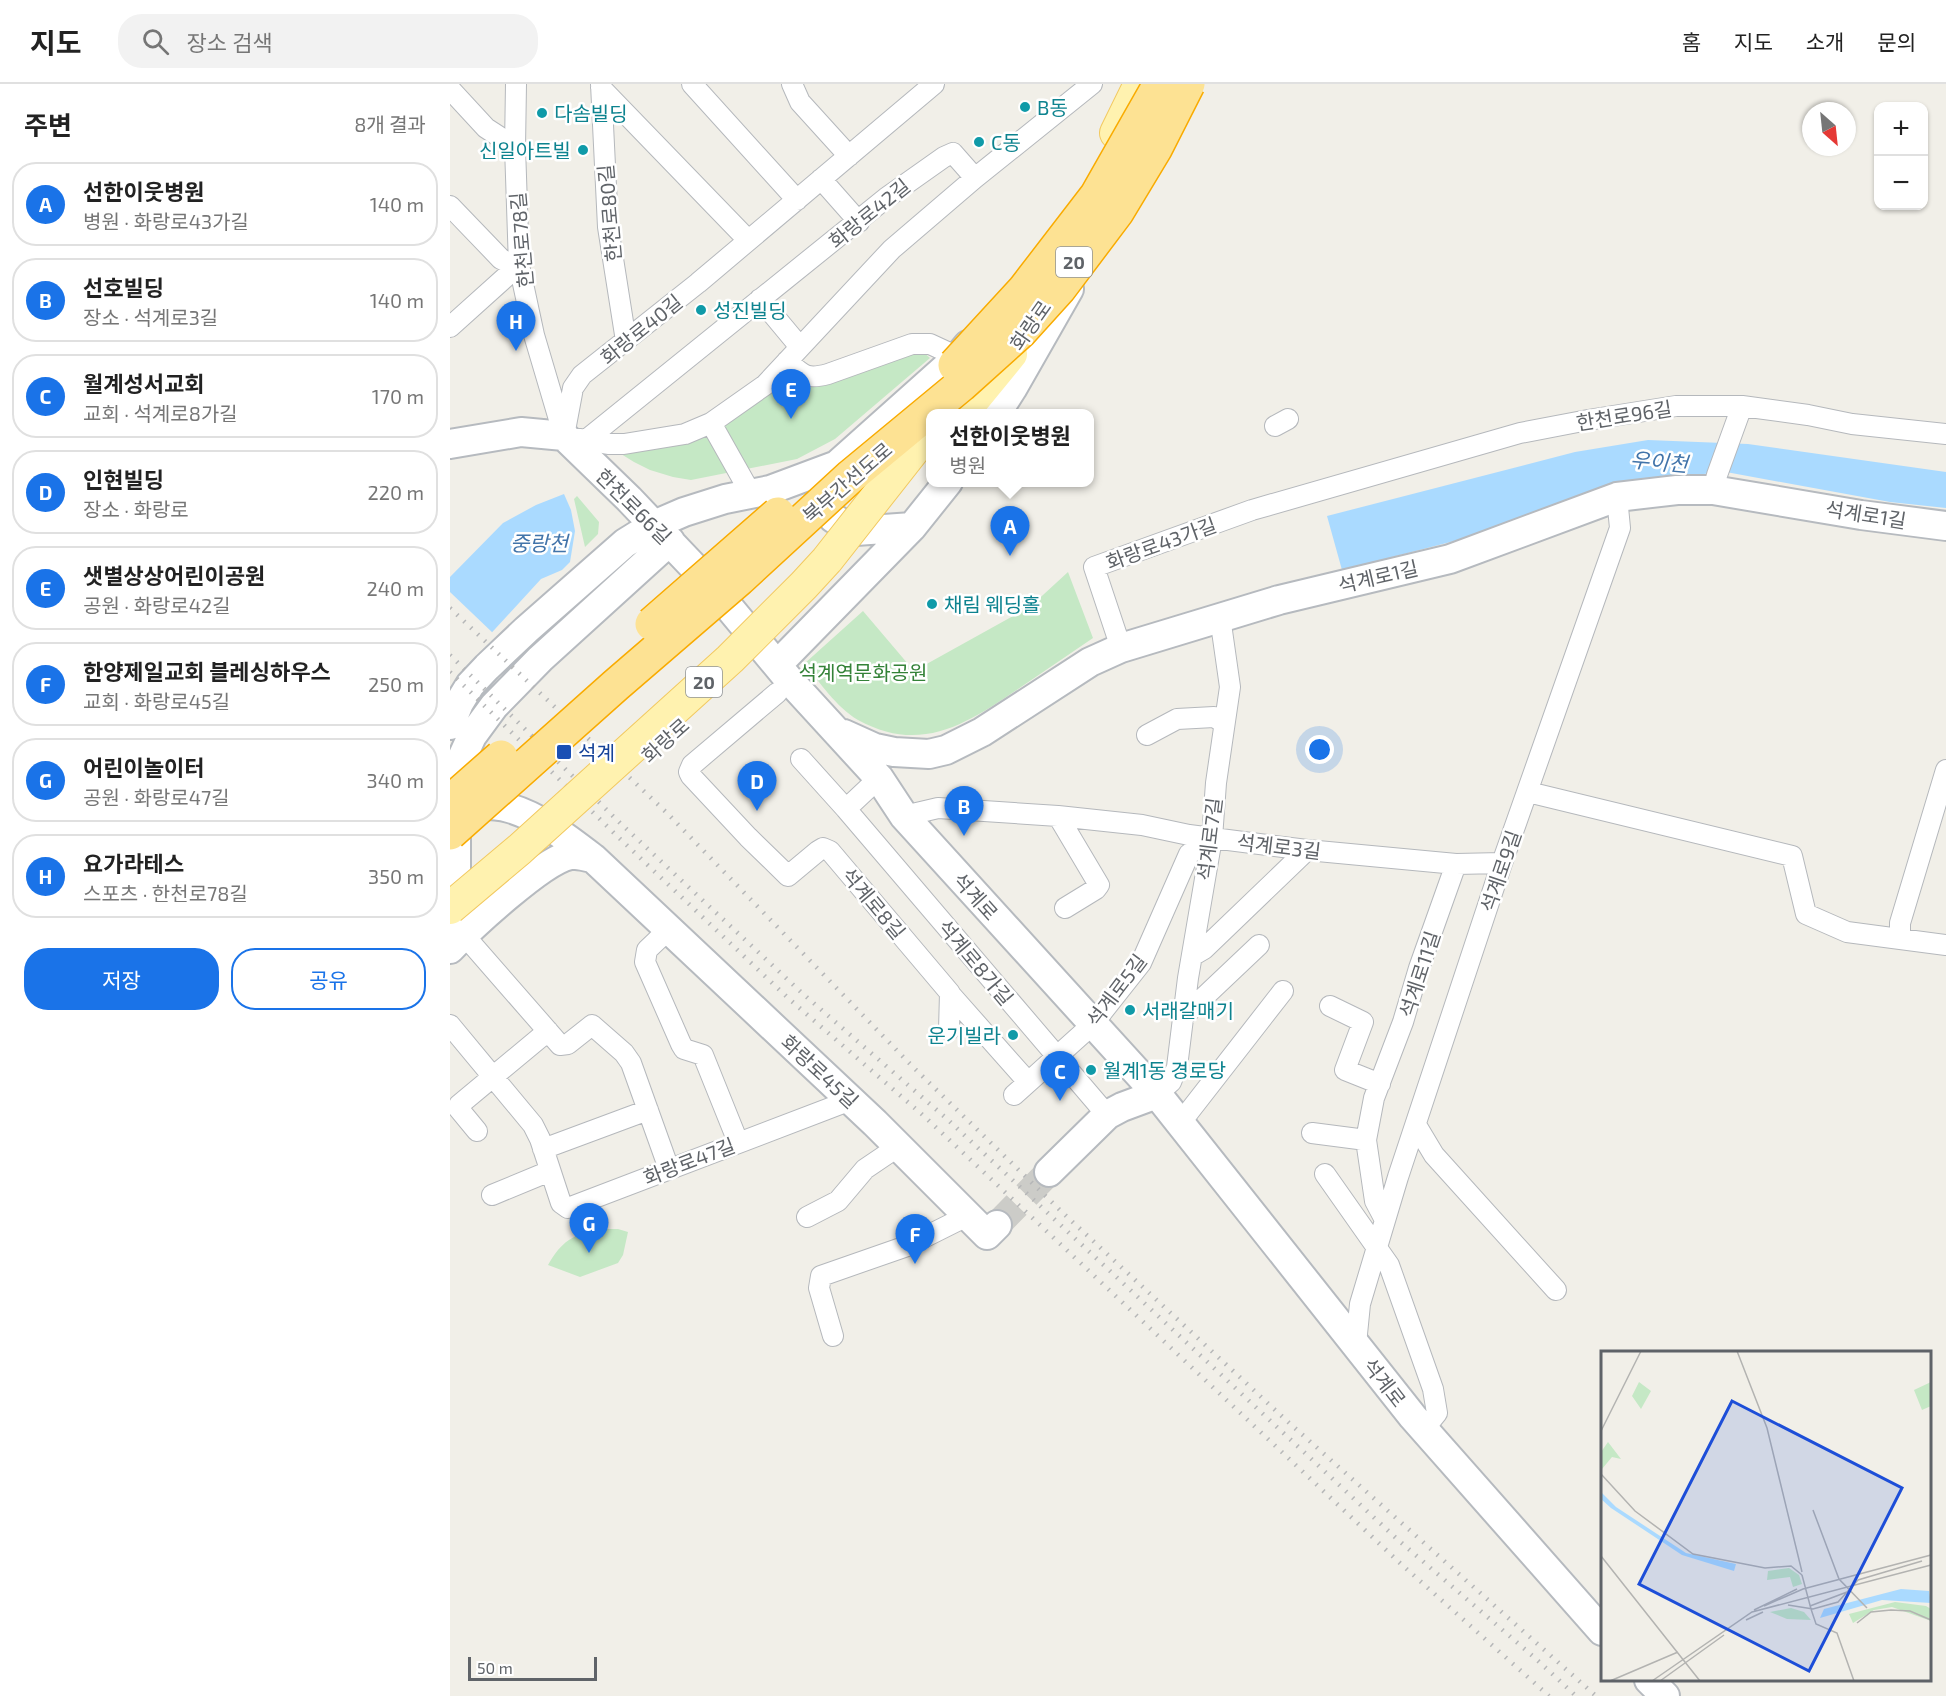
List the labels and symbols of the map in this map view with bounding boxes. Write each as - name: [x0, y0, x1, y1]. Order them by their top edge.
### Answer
- place label: B동: [1037, 95, 1068, 119]
- marker: B동: [1018, 100, 1032, 114]
- place label: 다솜빌딩: [554, 101, 628, 125]
- north arrow: [1802, 102, 1856, 156]
- marker: 다솜빌딩: [535, 106, 549, 120]
- place label: C동: [991, 130, 1021, 154]
- marker: C동: [972, 135, 986, 149]
- place label: 신일아트빌: [479, 138, 571, 162]
- marker: 신일아트빌: [576, 143, 590, 157]
- street label: 한천로80길: [593, 163, 625, 263]
- street label: 화랑로42길: [824, 173, 914, 253]
- street label: 한천로78길: [505, 191, 537, 289]
- road number: 20: [1056, 247, 1092, 277]
- street label: 화랑로40길: [595, 289, 687, 369]
- street label: 화랑로: [1004, 296, 1056, 354]
- place label: 성진빌딩: [713, 298, 787, 322]
- pin: H: [496, 302, 536, 351]
- marker: 성진빌딩: [694, 303, 708, 317]
- pin: E: [772, 370, 810, 419]
- street label: 한천로96길: [1574, 396, 1674, 434]
- street label: 북부간선도로: [797, 437, 897, 527]
- water label: 우이천: [1629, 446, 1692, 476]
- street label: 한천로66길: [591, 463, 677, 549]
- street label: 석계로1길: [1824, 496, 1908, 532]
- pin: A: [990, 506, 1030, 556]
- street label: 화랑로43가길: [1103, 512, 1219, 574]
- water label: 중랑천: [510, 530, 571, 555]
- street label: 석계로1길: [1336, 555, 1420, 597]
- place label: 채림 웨딩홀: [944, 592, 1040, 616]
- marker: 채림 웨딩홀: [925, 597, 939, 611]
- park label: 석계역문화공원: [799, 660, 927, 684]
- road number: 20: [686, 667, 722, 697]
- street label: 화랑로: [636, 713, 694, 767]
- your location: [1305, 735, 1334, 764]
- place label: 석계: [578, 740, 615, 764]
- marker: 석계: [555, 743, 573, 761]
- pin: D: [738, 762, 776, 811]
- pin: B: [944, 786, 984, 836]
- street label: 석계로7길: [1192, 796, 1226, 882]
- street label: 석계로9길: [1475, 827, 1525, 915]
- street label: 석계로3길: [1235, 829, 1323, 863]
- street label: 석계로8길: [837, 862, 911, 944]
- street label: 석계로: [949, 867, 1003, 925]
- street label: 석계로8가길: [933, 914, 1019, 1010]
- street label: 석계로11길: [1394, 928, 1444, 1020]
- street label: 석계로5길: [1081, 949, 1151, 1031]
- place label: 서래갈매기: [1142, 998, 1234, 1022]
- marker: 서래갈매기: [1123, 1003, 1137, 1017]
- place label: 운기빌라: [927, 1023, 1001, 1047]
- marker: 운기빌라: [1006, 1028, 1020, 1042]
- street label: 화랑로45길: [776, 1029, 864, 1113]
- pin: C: [1040, 1052, 1080, 1101]
- place label: 월계1동 경로당: [1103, 1058, 1226, 1082]
- marker: 월계1동 경로당: [1084, 1063, 1098, 1077]
- street label: 화랑로47길: [640, 1133, 738, 1189]
- pin: G: [570, 1204, 608, 1253]
- pin: F: [896, 1214, 934, 1264]
- inset map: [1601, 1351, 1931, 1681]
- street label: 석계로: [1359, 1353, 1411, 1411]
- scale bar: [468, 1654, 597, 1682]

